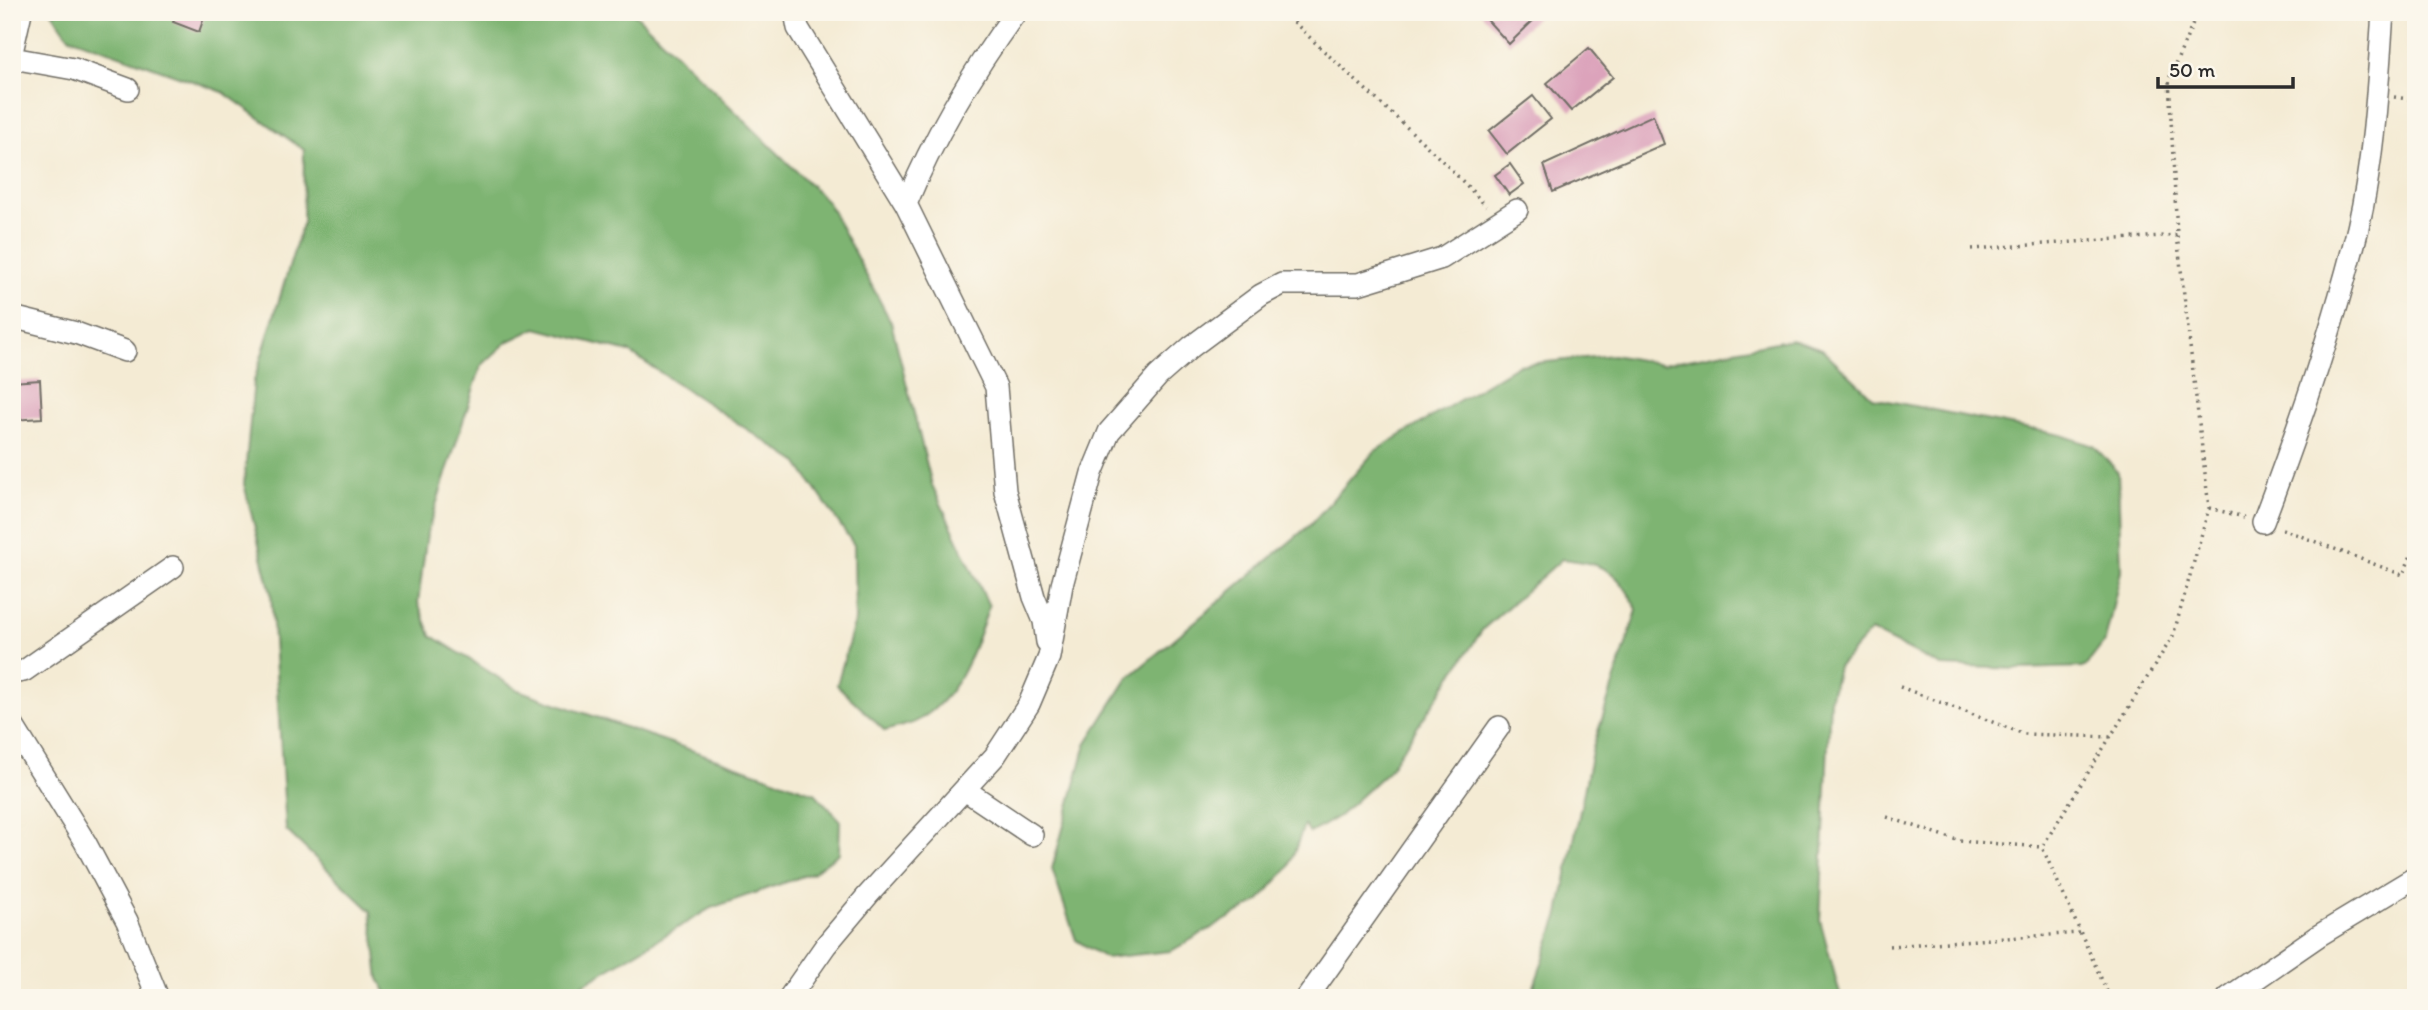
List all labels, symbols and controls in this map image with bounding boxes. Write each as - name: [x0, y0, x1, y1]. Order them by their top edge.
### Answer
- scale bar: [2158, 46, 2293, 90]
- text: 50 m: [2169, 57, 2216, 82]

